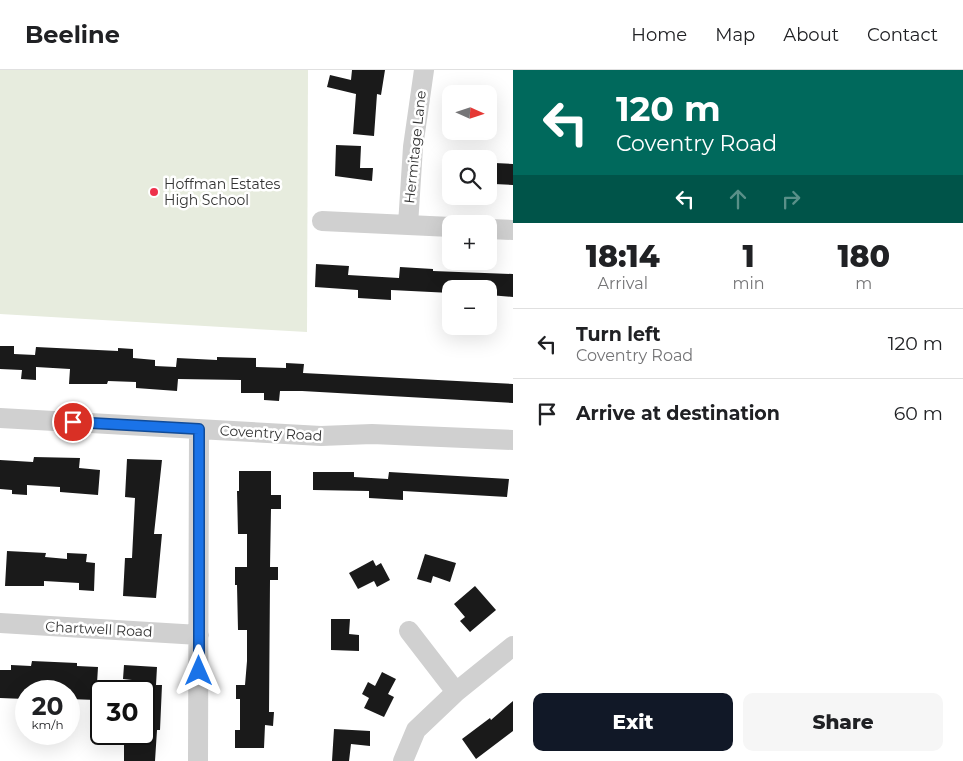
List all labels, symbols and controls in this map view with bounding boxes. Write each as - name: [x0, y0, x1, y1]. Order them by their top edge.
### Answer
- text: Beeline: [25, 20, 120, 49]
- text: Home: [631, 24, 687, 46]
- text: Map: [715, 24, 755, 46]
- text: About: [783, 24, 839, 46]
- text: Contact: [867, 24, 938, 46]
- north arrow: [442, 85, 498, 140]
- map controls: [442, 85, 497, 335]
- text: 120 m: [616, 87, 721, 130]
- street label: Hermitage Lane: [400, 90, 430, 204]
- icon: left: [533, 90, 598, 155]
- text: Coventry Road: [616, 130, 777, 157]
- button: search: [442, 150, 497, 205]
- place label: Hoffman Estates High School: [164, 175, 281, 209]
- icon: left: [671, 185, 699, 213]
- icon: ahead: [724, 185, 752, 213]
- icon: right: [777, 185, 805, 213]
- marker: Hoffman Estates High School: [148, 186, 160, 198]
- button: +: [442, 215, 497, 270]
- text: 18:14: [586, 238, 660, 275]
- text: 1: [742, 238, 755, 275]
- text: 180: [837, 238, 890, 275]
- text: Arrival: [598, 274, 648, 293]
- text: min: [732, 274, 765, 293]
- text: m: [855, 274, 872, 293]
- button: −: [442, 280, 497, 335]
- text: Turn left: [576, 323, 661, 346]
- icon: left: [533, 330, 561, 358]
- text: 120 m: [888, 332, 943, 355]
- text: Coventry Road: [576, 346, 693, 365]
- icon: arrive: [533, 400, 561, 428]
- pin: [52, 401, 94, 443]
- text: Arrive at destination: [576, 402, 780, 425]
- text: 60 m: [894, 402, 943, 425]
- icon: arrive: [59, 408, 87, 436]
- street label: Coventry Road: [219, 421, 323, 445]
- street label: Chartwell Road: [45, 617, 153, 641]
- position arrow: [172, 644, 224, 696]
- speed limit sign: 30: [90, 680, 155, 745]
- text: 20: [32, 691, 63, 721]
- button: Exit: [533, 693, 733, 751]
- button: Share: [743, 693, 943, 751]
- text: km/h: [31, 717, 64, 732]

